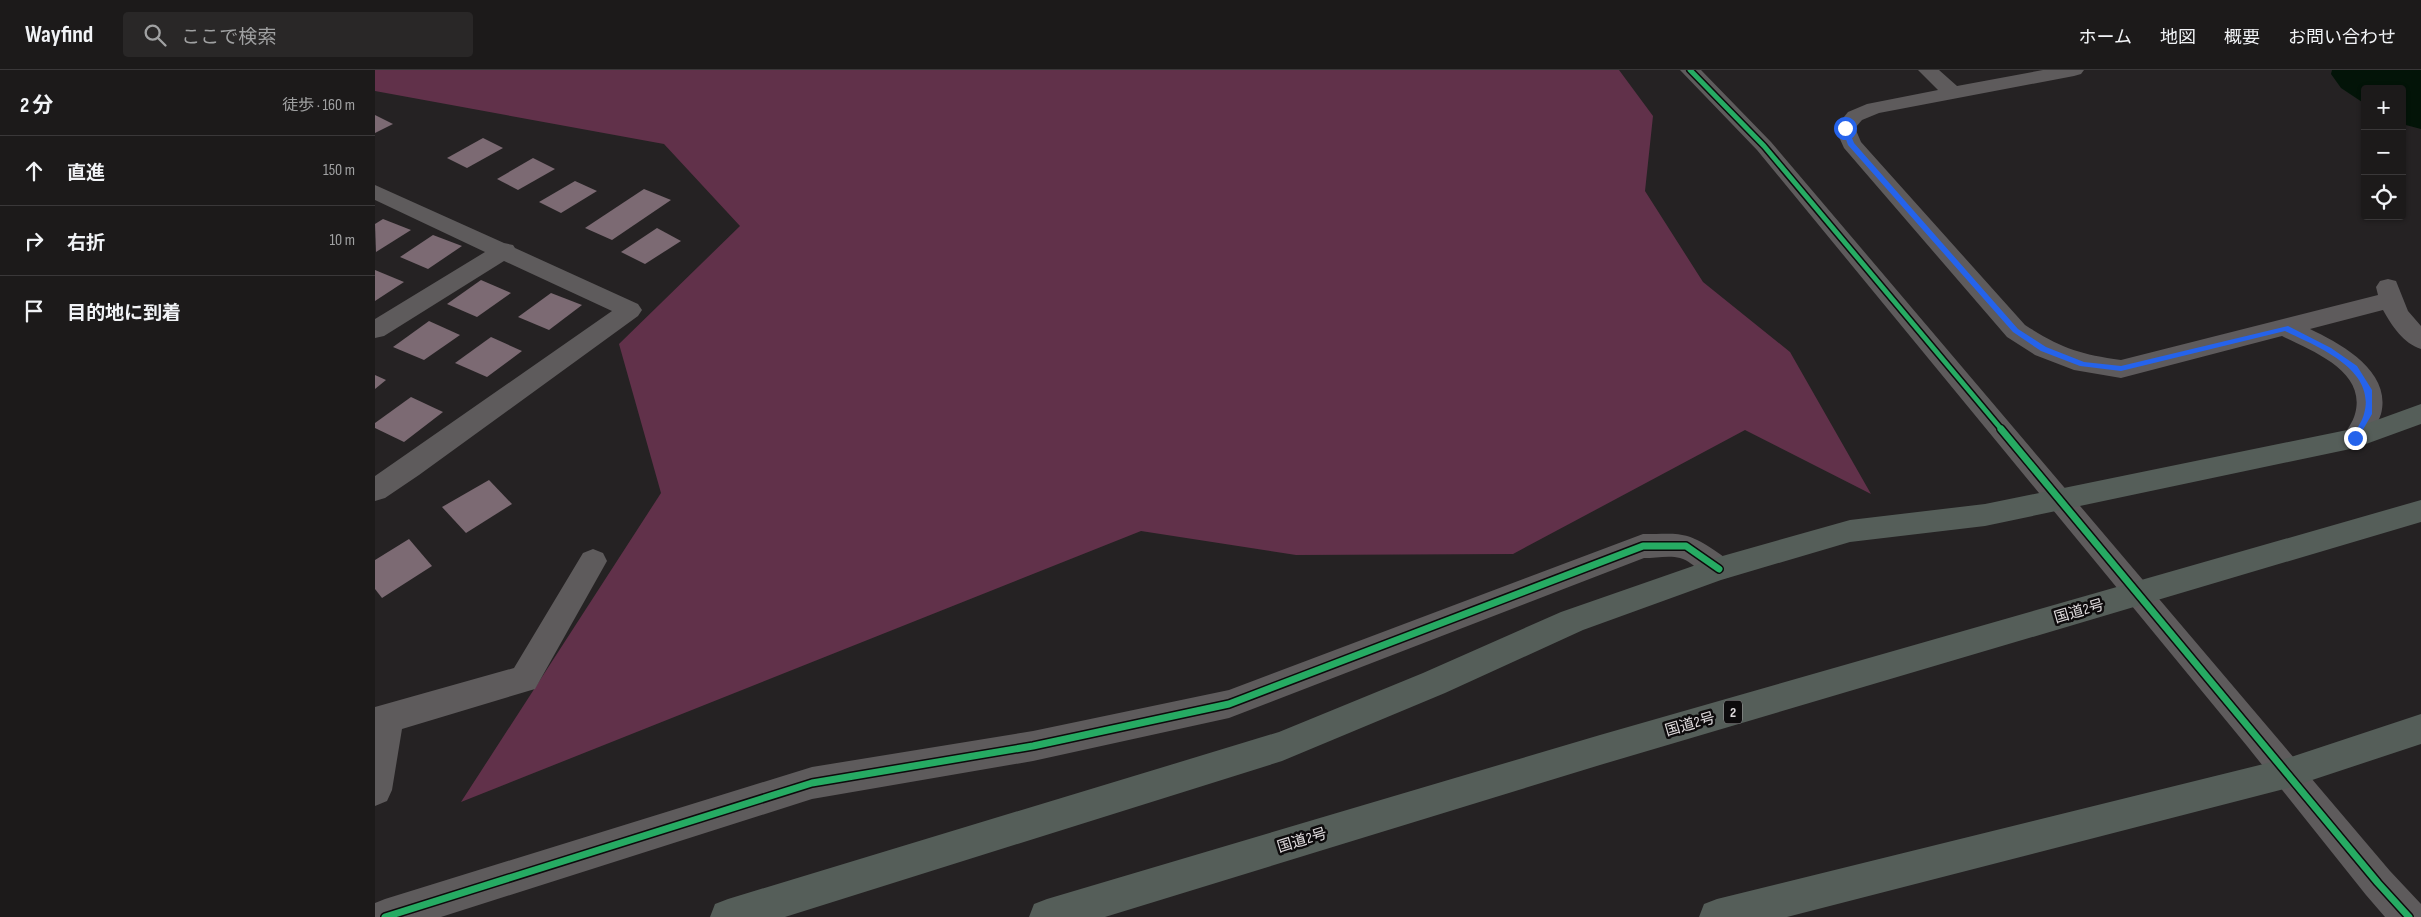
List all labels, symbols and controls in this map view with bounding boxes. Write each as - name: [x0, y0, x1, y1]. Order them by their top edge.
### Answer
- search box: [123, 12, 473, 57]
- text: Wayfind: [25, 20, 93, 49]
- icon: search: [141, 21, 169, 49]
- text: ここで検索: [181, 26, 276, 49]
- text: ホーム: [2079, 27, 2132, 48]
- text: 地図: [2160, 27, 2196, 48]
- text: 概要: [2224, 27, 2260, 48]
- text: お問い合わせ: [2288, 27, 2396, 48]
- map controls: [2361, 85, 2406, 220]
- button: +: [2361, 85, 2406, 130]
- text: 2 分: [20, 93, 53, 118]
- text: 徒歩 · 160 m: [282, 96, 355, 115]
- route start: [1834, 117, 1857, 140]
- button: −: [2361, 130, 2406, 175]
- icon: ahead: [20, 157, 48, 185]
- text: 150 m: [323, 161, 355, 180]
- text: 直進: [67, 162, 105, 185]
- button: locate: [2361, 175, 2406, 220]
- icon: right: [20, 227, 48, 255]
- text: 10 m: [329, 231, 355, 250]
- text: 右折: [67, 232, 105, 255]
- icon: arrive: [20, 297, 48, 325]
- text: 目的地に到着: [67, 302, 181, 325]
- route end: [2344, 427, 2367, 450]
- street label: 国道2号: [2052, 595, 2106, 628]
- road number: 2: [1724, 700, 1742, 724]
- street label: 国道2号: [1663, 708, 1717, 741]
- street label: 国道2号: [1275, 824, 1329, 857]

